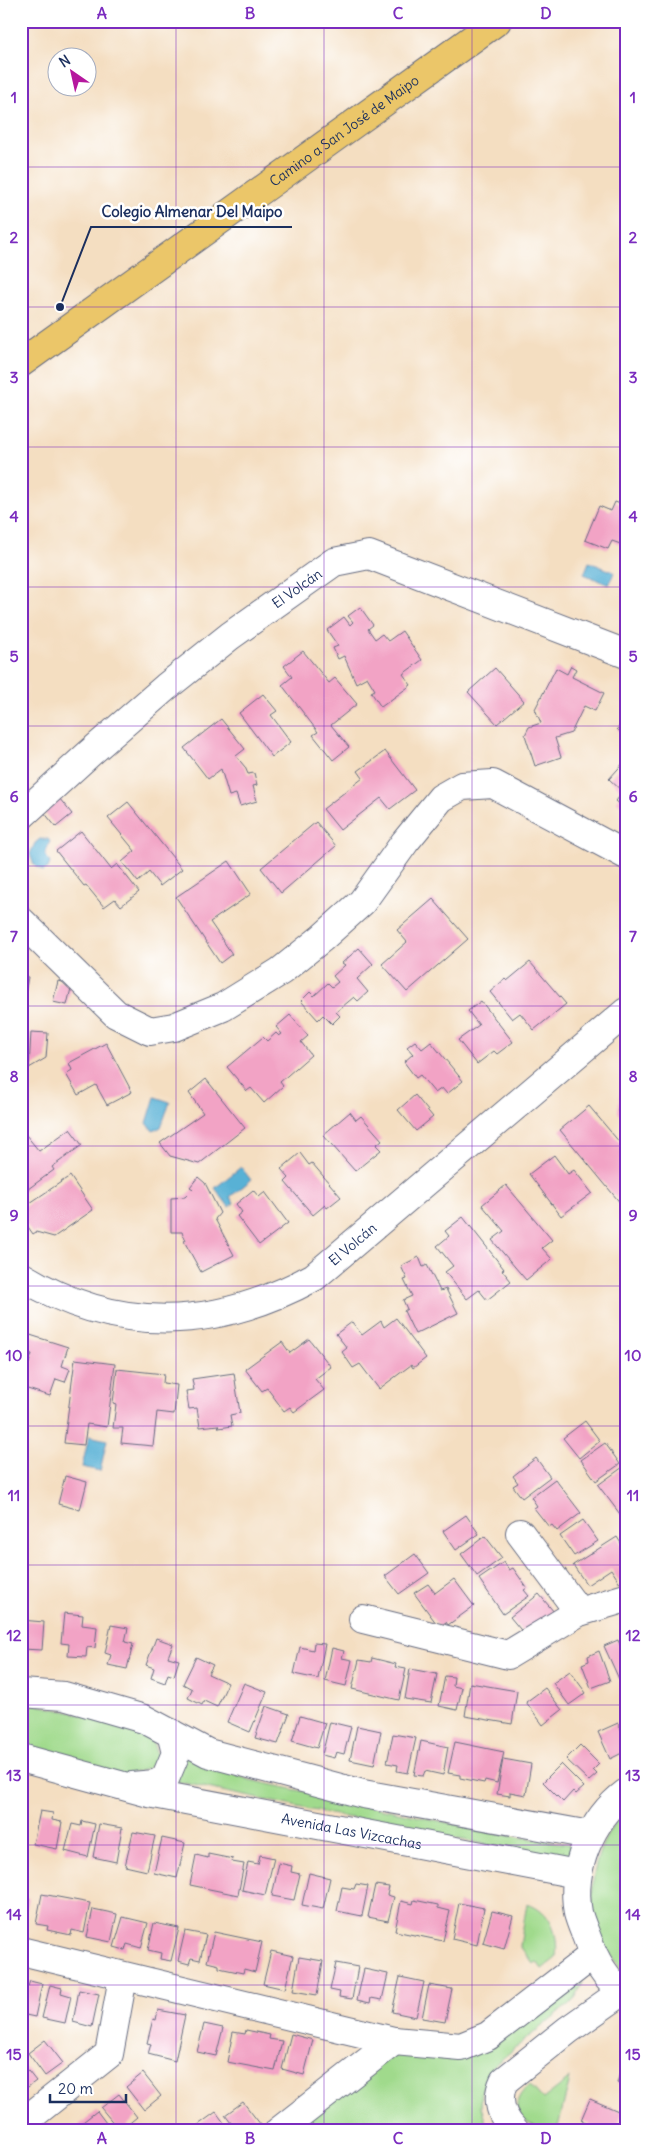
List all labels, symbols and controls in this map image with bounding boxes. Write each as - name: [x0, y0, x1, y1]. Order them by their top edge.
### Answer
- text: A: [97, 3, 107, 23]
- text: B: [245, 3, 256, 23]
- text: C: [393, 3, 404, 23]
- text: D: [540, 3, 552, 23]
- north arrow: [48, 48, 98, 98]
- text: N: [56, 51, 74, 71]
- street label: Camino a San José de Maipo: [266, 71, 423, 191]
- text: 1: [11, 87, 17, 107]
- text: 1: [630, 87, 636, 107]
- callout: Colegio Almenar Del Maipo: [91, 197, 292, 227]
- text: Colegio Almenar Del Maipo: [101, 202, 283, 222]
- text: 2: [10, 227, 19, 247]
- text: 2: [629, 227, 638, 247]
- text: 3: [9, 367, 19, 387]
- text: 3: [628, 367, 638, 387]
- text: 4: [9, 506, 19, 526]
- text: 4: [628, 506, 638, 526]
- street label: El Volcán: [268, 565, 325, 612]
- text: 5: [9, 646, 19, 666]
- text: 5: [628, 646, 638, 666]
- text: 6: [9, 786, 19, 806]
- text: 6: [628, 786, 638, 806]
- text: 7: [10, 926, 18, 946]
- text: 7: [629, 926, 637, 946]
- text: 8: [9, 1066, 19, 1086]
- text: 8: [628, 1066, 638, 1086]
- text: 9: [9, 1205, 19, 1225]
- text: 9: [628, 1205, 638, 1225]
- street label: El Volcán: [325, 1219, 380, 1270]
- text: 10: [6, 1345, 22, 1365]
- text: 10: [625, 1345, 641, 1365]
- text: 11: [8, 1485, 20, 1505]
- text: 11: [627, 1485, 639, 1505]
- text: 12: [6, 1625, 22, 1645]
- text: 12: [625, 1625, 641, 1645]
- text: 13: [6, 1765, 22, 1785]
- text: 13: [625, 1765, 641, 1785]
- street label: Avenida Las Vizcachas: [280, 1809, 423, 1853]
- text: 14: [6, 1904, 22, 1924]
- text: 14: [625, 1904, 641, 1924]
- text: 15: [6, 2044, 22, 2064]
- text: 15: [625, 2044, 641, 2064]
- scale bar: [50, 2072, 126, 2104]
- text: 20 m: [58, 2079, 93, 2098]
- text: A: [97, 2128, 107, 2148]
- text: B: [245, 2128, 256, 2148]
- text: C: [393, 2128, 404, 2148]
- text: D: [540, 2128, 552, 2148]

